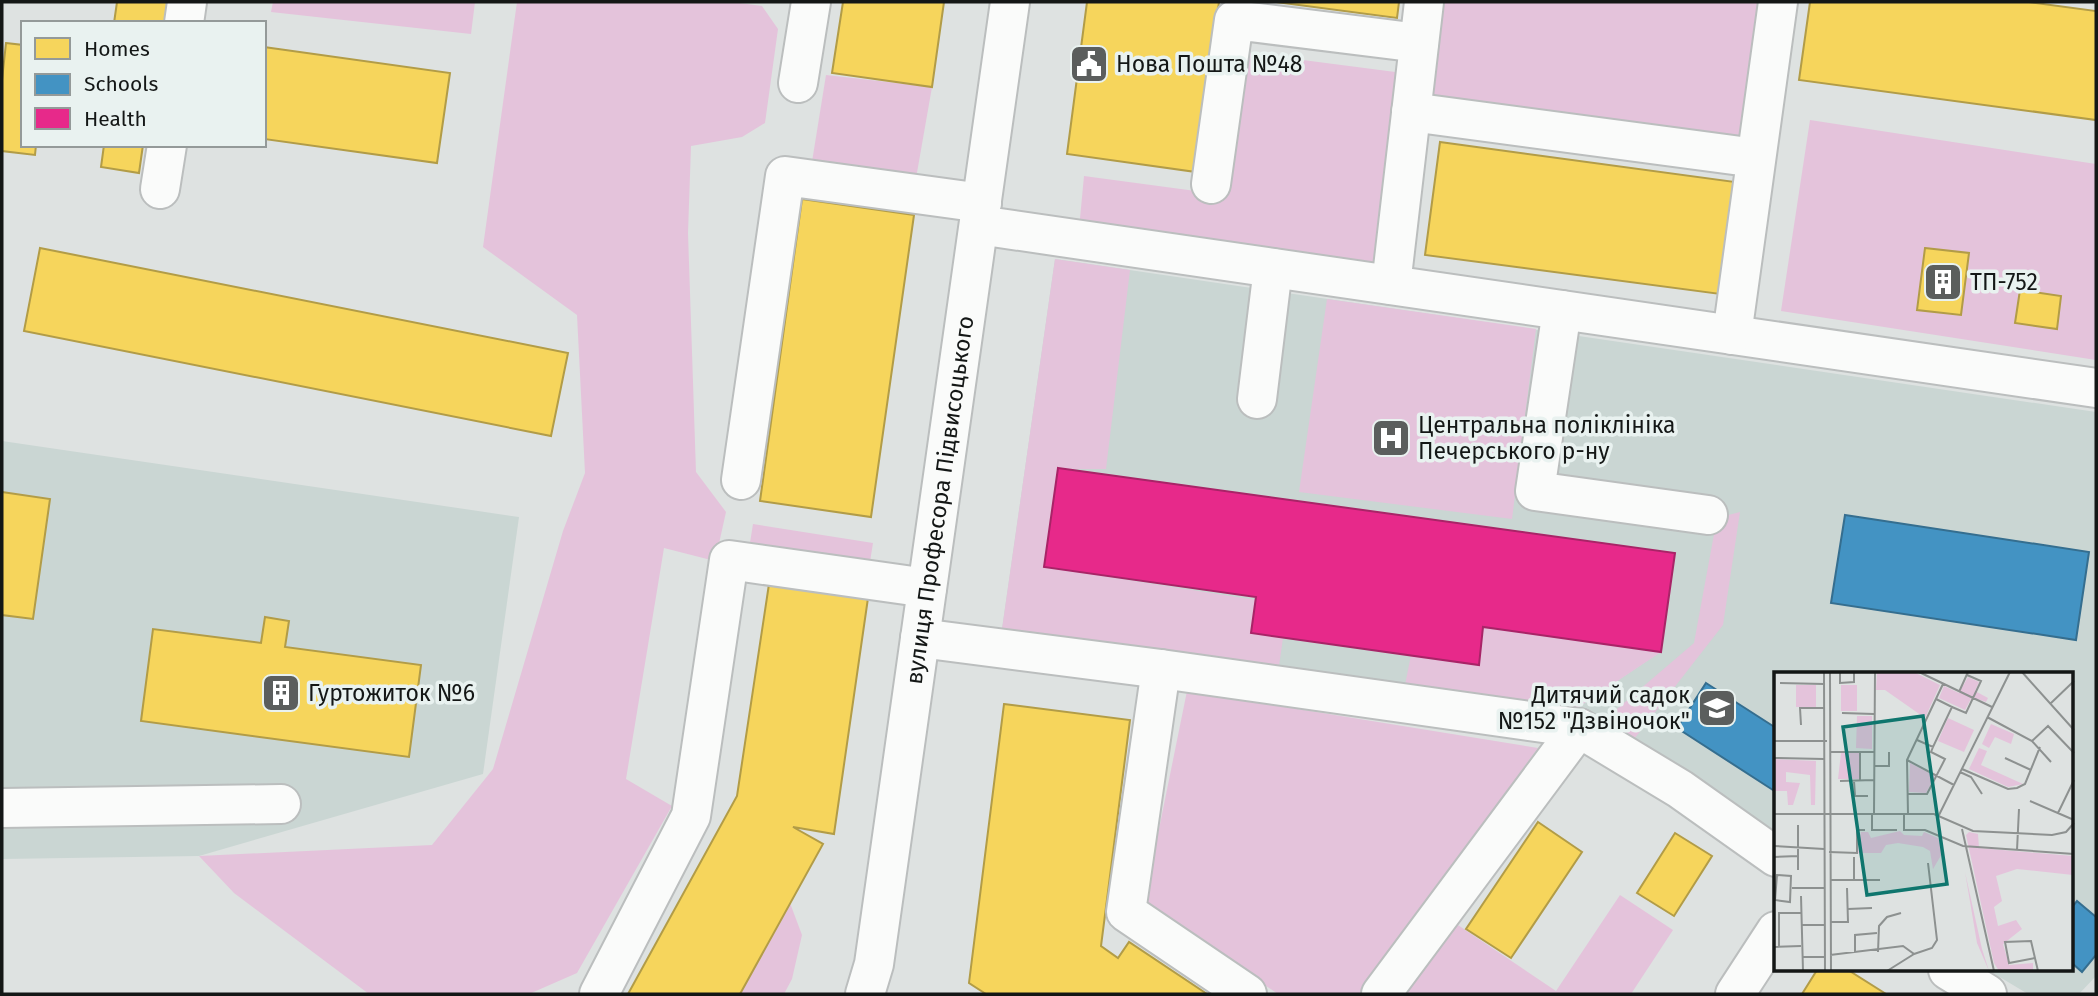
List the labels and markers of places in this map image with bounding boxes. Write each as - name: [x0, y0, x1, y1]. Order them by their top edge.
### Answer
- public building icon: Нова Пошта №48: [1068, 43, 1110, 85]
- place label: Нова Пошта №48: [1116, 50, 1302, 78]
- building icon: ТП-752: [1922, 261, 1964, 303]
- place label: ТП-752: [1970, 268, 2038, 296]
- place label: Центральна поліклініка Печерського р-ну: [1418, 411, 1676, 465]
- hospital icon: Центральна поліклініка Печерського р-ну: [1370, 417, 1412, 459]
- building icon: Гуртожиток №6: [260, 672, 302, 714]
- place label: Гуртожиток №6: [308, 679, 475, 707]
- place label: Дитячий садок №152 "Дзвіночок": [1498, 681, 1690, 735]
- school or university icon: Дитячий садок №152 "Дзвіночок": [1696, 687, 1738, 729]

